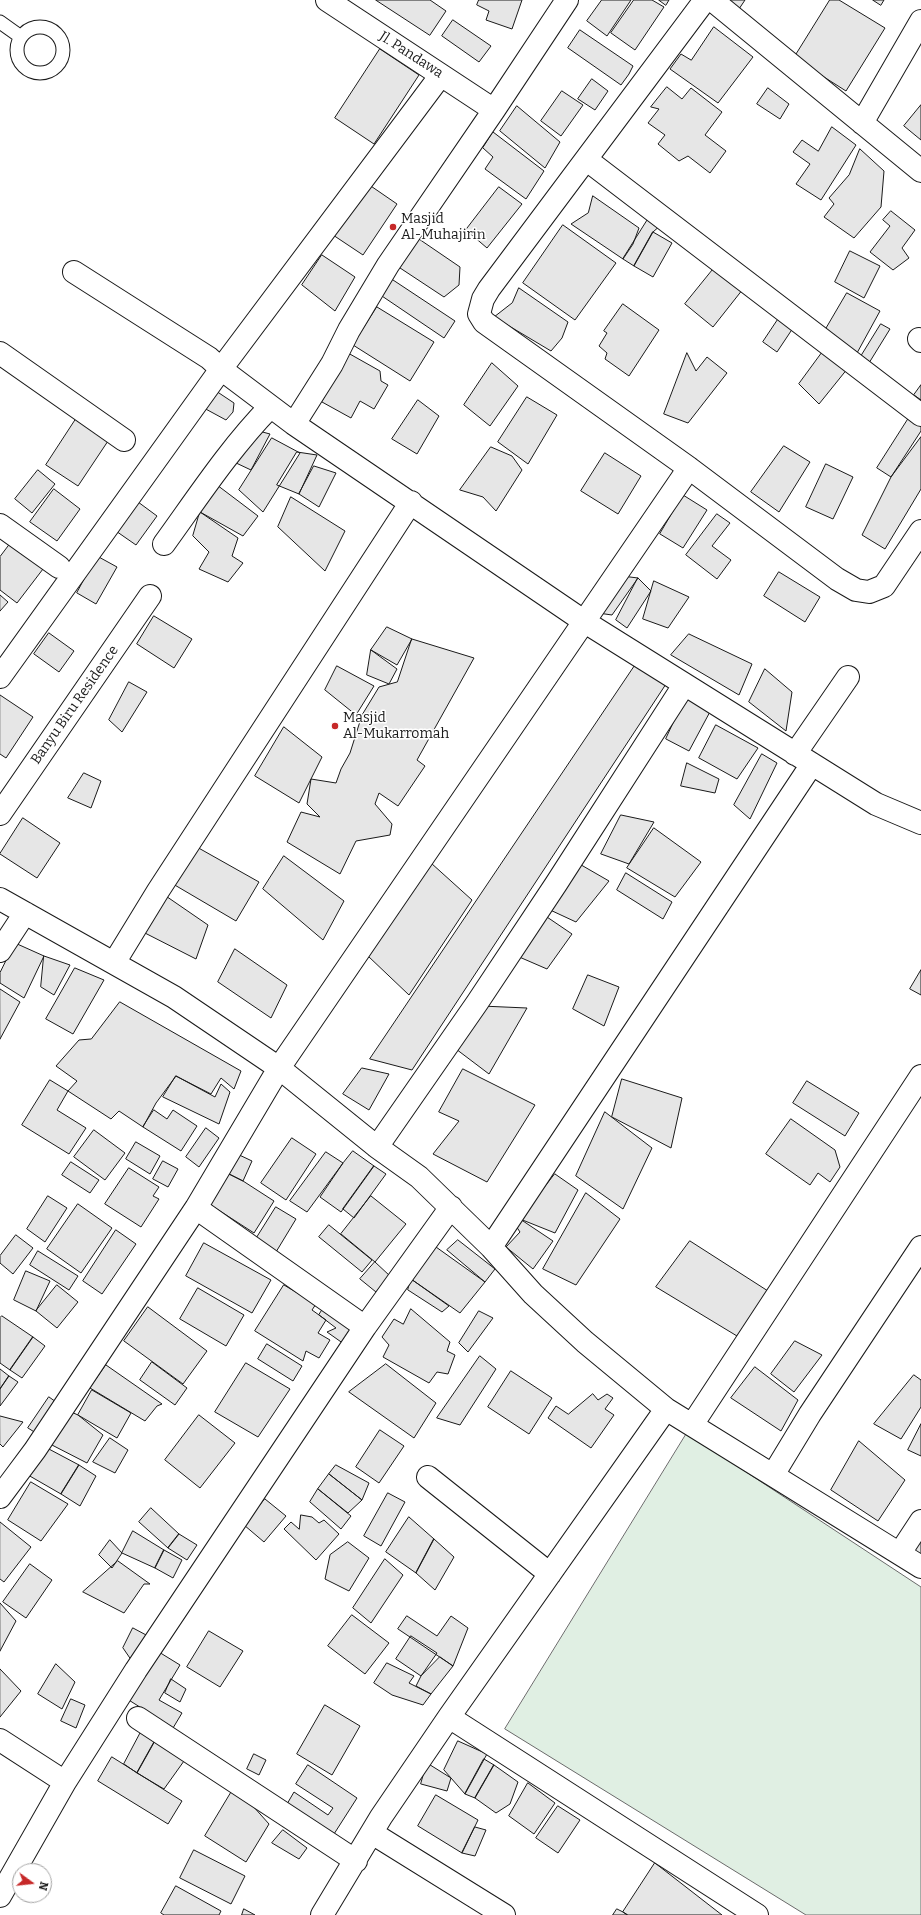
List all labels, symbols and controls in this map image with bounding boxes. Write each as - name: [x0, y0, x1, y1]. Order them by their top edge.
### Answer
- street label: Jl. Pandawa: [376, 28, 446, 82]
- place label: Masjid Al-Muhajirin: [401, 211, 486, 244]
- marker: Masjid Al-Muhajirin: [388, 222, 398, 232]
- street label: Banyu Biru Residence: [28, 642, 122, 768]
- place label: Masjid Al-Mukarromah: [343, 710, 449, 742]
- marker: Masjid Al-Mukarromah: [330, 721, 340, 731]
- north arrow: [12, 1863, 52, 1903]
- text: N: [36, 1880, 50, 1892]

